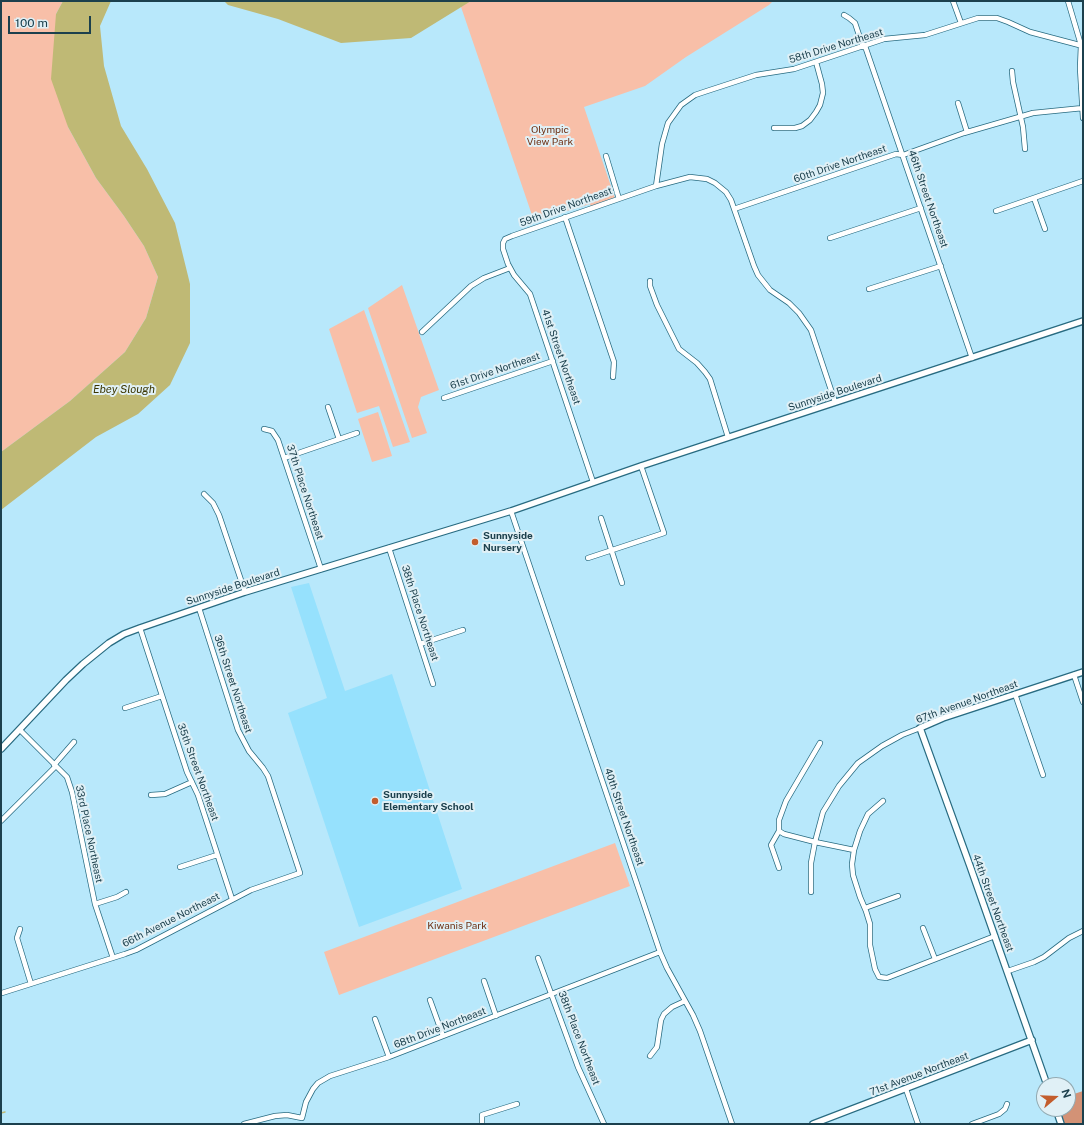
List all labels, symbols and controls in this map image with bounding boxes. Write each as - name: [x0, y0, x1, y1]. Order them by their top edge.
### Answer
- scale bar: [10, 8, 93, 34]
- text: 100 m: [15, 16, 48, 30]
- street label: 58th Drive Northeast: [787, 26, 885, 66]
- park label: Olympic View Park: [527, 124, 573, 148]
- street label: 60th Drive Northeast: [792, 143, 888, 185]
- street label: 46th Street Northeast: [906, 148, 950, 250]
- street label: 59th Drive Northeast: [518, 185, 614, 229]
- street label: 41st Street Northeast: [539, 308, 583, 406]
- street label: 61st Drive Northeast: [448, 350, 542, 392]
- street label: Sunnyside Boulevard: [787, 372, 883, 414]
- water label: Ebey Slough: [93, 383, 155, 397]
- street label: 37th Place Northeast: [284, 443, 326, 541]
- place label: Sunnyside Nursery: [483, 530, 533, 554]
- marker: Sunnyside Nursery: [470, 537, 480, 547]
- street label: 38th Place Northeast: [399, 564, 441, 662]
- street label: Sunnyside Boulevard: [185, 566, 281, 608]
- street label: 36th Street Northeast: [211, 633, 255, 735]
- street label: 67th Avenue Northeast: [915, 678, 1019, 726]
- street label: 35th Street Northeast: [175, 722, 221, 822]
- street label: 40th Street Northeast: [602, 767, 646, 867]
- street label: 33rd Place Northeast: [73, 784, 105, 884]
- place label: Sunnyside Elementary School: [383, 789, 473, 812]
- marker: Sunnyside Elementary School: [370, 796, 380, 806]
- street label: 44th Street Northeast: [970, 853, 1016, 953]
- street label: 66th Avenue Northeast: [120, 890, 222, 950]
- park label: Kiwanis Park: [427, 920, 487, 932]
- street label: 38th Place Northeast: [556, 989, 602, 1087]
- street label: 68th Drive Northeast: [392, 1005, 488, 1051]
- street label: 71st Avenue Northeast: [868, 1050, 970, 1098]
- north arrow: [1036, 1077, 1076, 1117]
- text: N: [1059, 1087, 1073, 1099]

